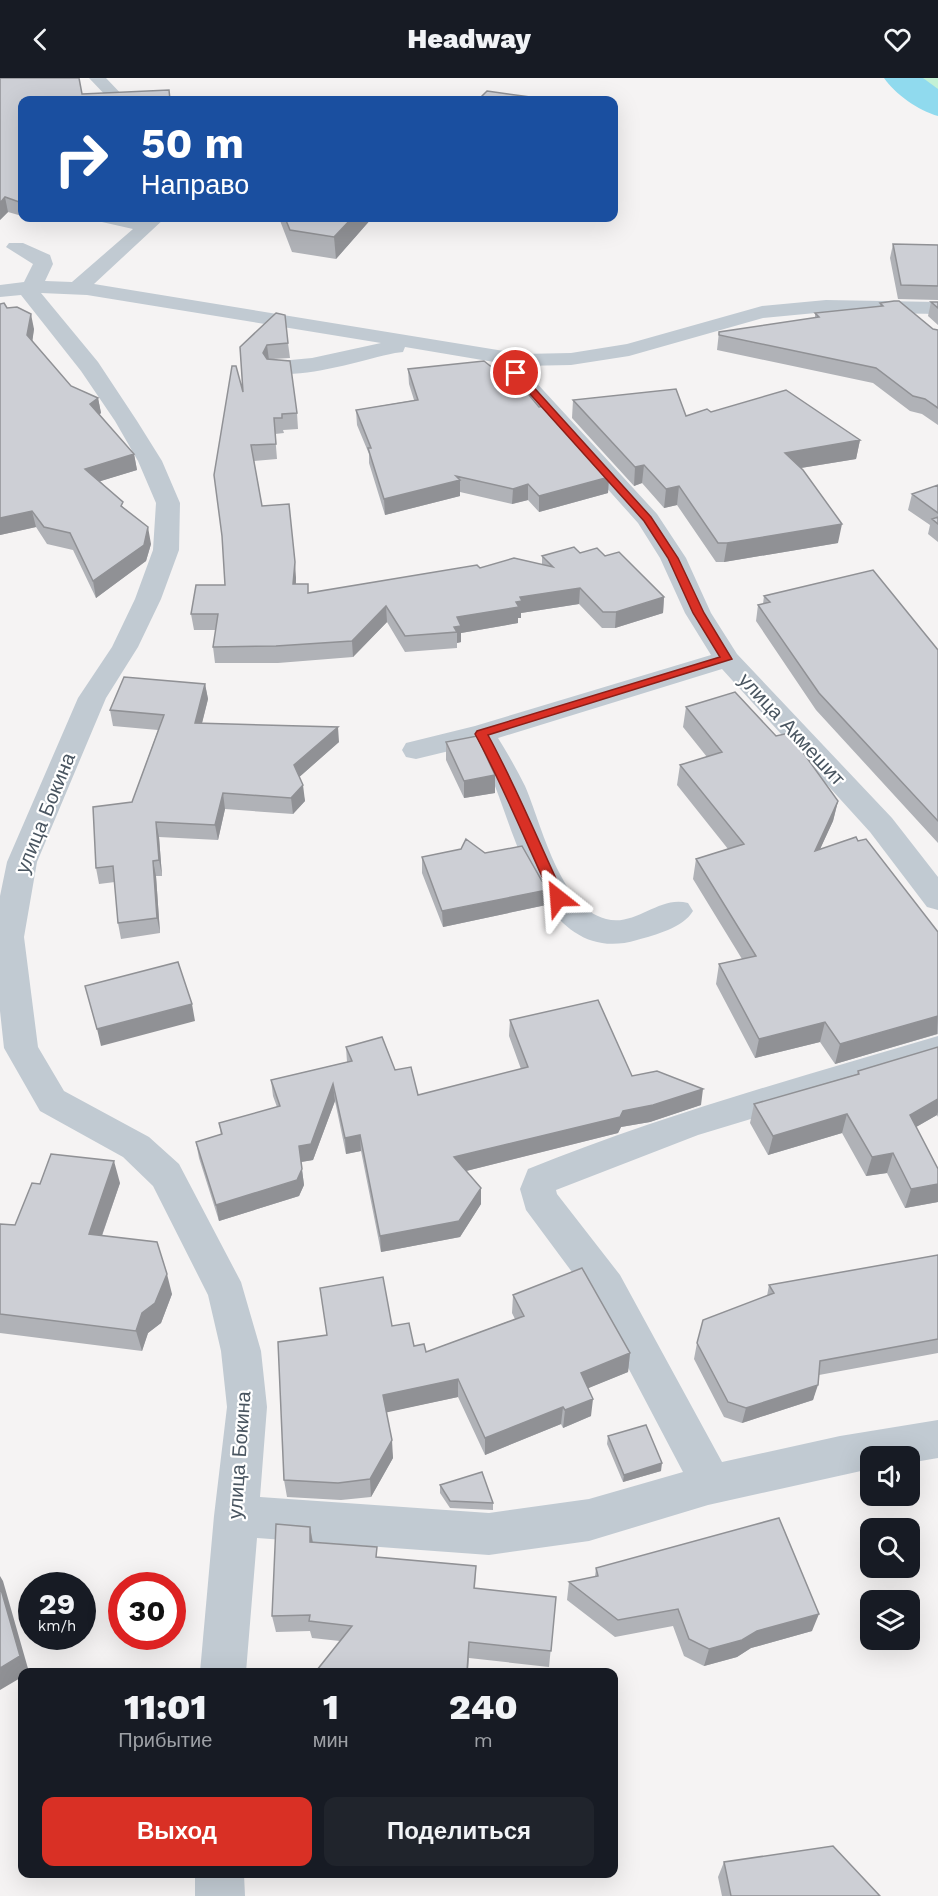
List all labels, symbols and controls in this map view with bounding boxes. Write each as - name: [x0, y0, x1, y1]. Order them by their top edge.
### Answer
- icon: back: [24, 23, 57, 56]
- text: Headway: [407, 23, 531, 55]
- icon: heart: [881, 23, 914, 56]
- text: 50 m: [141, 119, 244, 168]
- icon: right: [42, 120, 120, 198]
- text: Направо: [141, 169, 249, 201]
- pin: [490, 347, 541, 398]
- icon: arrive: [499, 356, 532, 389]
- street label: улица Акмешит: [734, 668, 850, 790]
- street label: улица Бокина: [10, 748, 80, 877]
- position arrow: [526, 866, 590, 930]
- street label: улица Бокина: [223, 1389, 256, 1520]
- map controls: [860, 1446, 920, 1650]
- button: sound: [860, 1446, 920, 1506]
- button: search: [860, 1518, 920, 1578]
- speed limit sign: 30: [108, 1572, 186, 1650]
- text: 29: [39, 1586, 75, 1621]
- button: layers: [860, 1590, 920, 1650]
- text: km/h: [38, 1617, 76, 1635]
- text: 11:01: [124, 1686, 207, 1728]
- text: 1: [323, 1686, 339, 1728]
- text: 240: [449, 1686, 518, 1728]
- text: Прибытие: [118, 1728, 212, 1752]
- text: мин: [313, 1728, 349, 1752]
- text: m: [474, 1728, 493, 1752]
- button: Выход: [42, 1797, 312, 1866]
- button: Поделиться: [324, 1797, 594, 1866]

